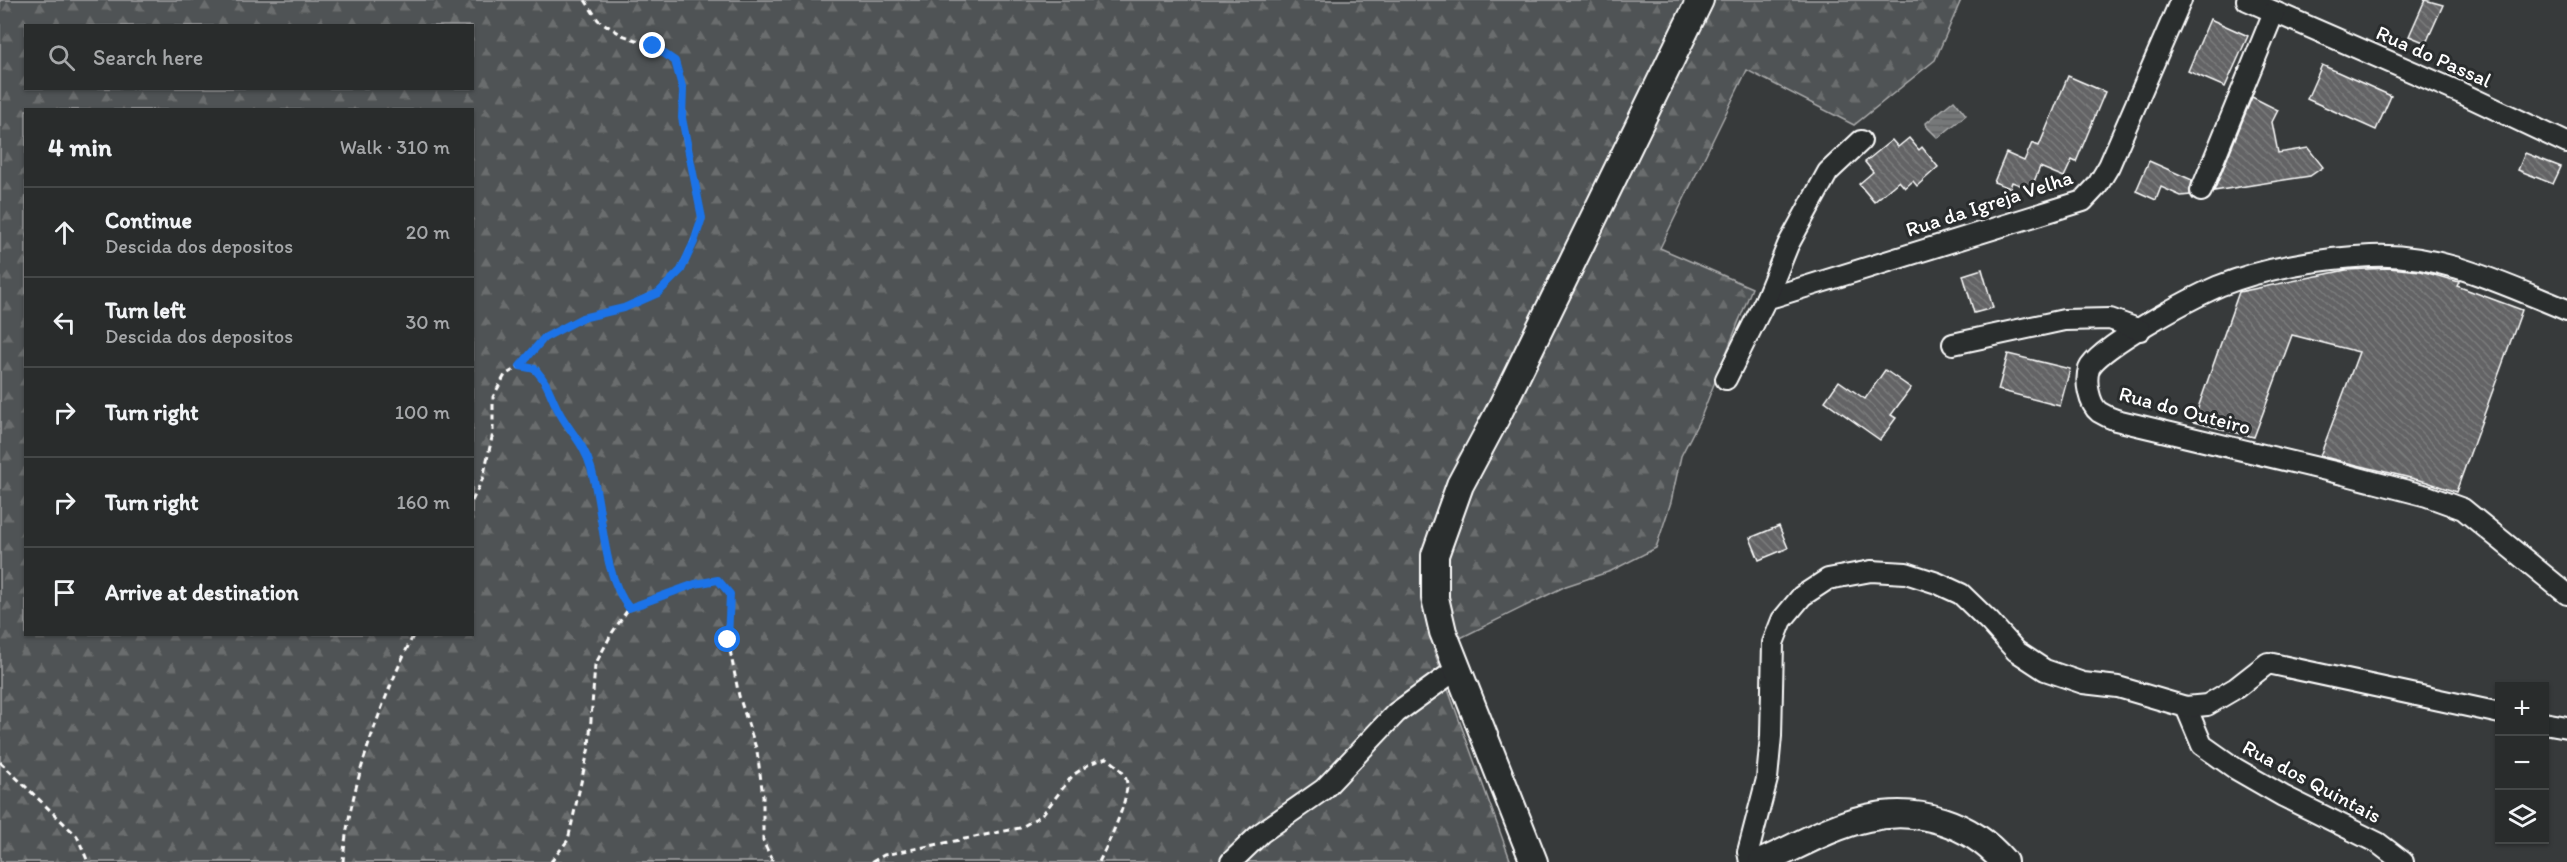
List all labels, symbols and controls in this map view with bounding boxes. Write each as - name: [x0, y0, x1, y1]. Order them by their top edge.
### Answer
- street label: Rua do Passal: [2372, 19, 2496, 93]
- search box: [24, 24, 474, 90]
- route end: [639, 32, 665, 58]
- icon: search: [45, 41, 78, 74]
- text: Search here: [93, 44, 203, 71]
- text: 4 min: [48, 131, 112, 163]
- text: Walk · 310 m: [340, 135, 450, 159]
- street label: Rua da Igreja Velha: [1902, 164, 2076, 242]
- text: Continue: [105, 207, 192, 234]
- icon: ahead: [48, 216, 81, 249]
- text: 20 m: [406, 220, 450, 244]
- text: Descida dos depositos: [105, 234, 293, 258]
- text: Turn left: [105, 297, 186, 324]
- icon: left: [48, 306, 81, 339]
- text: 30 m: [405, 310, 450, 334]
- text: Descida dos depositos: [105, 324, 293, 348]
- street label: Rua do Outeiro: [2116, 380, 2254, 440]
- icon: right: [48, 396, 81, 429]
- text: Turn right: [105, 399, 199, 426]
- text: 100 m: [395, 400, 450, 424]
- icon: right: [48, 486, 81, 519]
- text: Turn right: [105, 489, 199, 516]
- text: 160 m: [397, 490, 450, 514]
- icon: arrive: [48, 576, 81, 609]
- text: Arrive at destination: [105, 579, 299, 606]
- route start: [714, 626, 740, 652]
- map controls: [2495, 682, 2549, 844]
- button: +: [2495, 682, 2549, 736]
- street label: Rua dos Quintais: [2238, 734, 2386, 828]
- button: −: [2495, 736, 2549, 790]
- button: layers: [2495, 790, 2549, 844]

